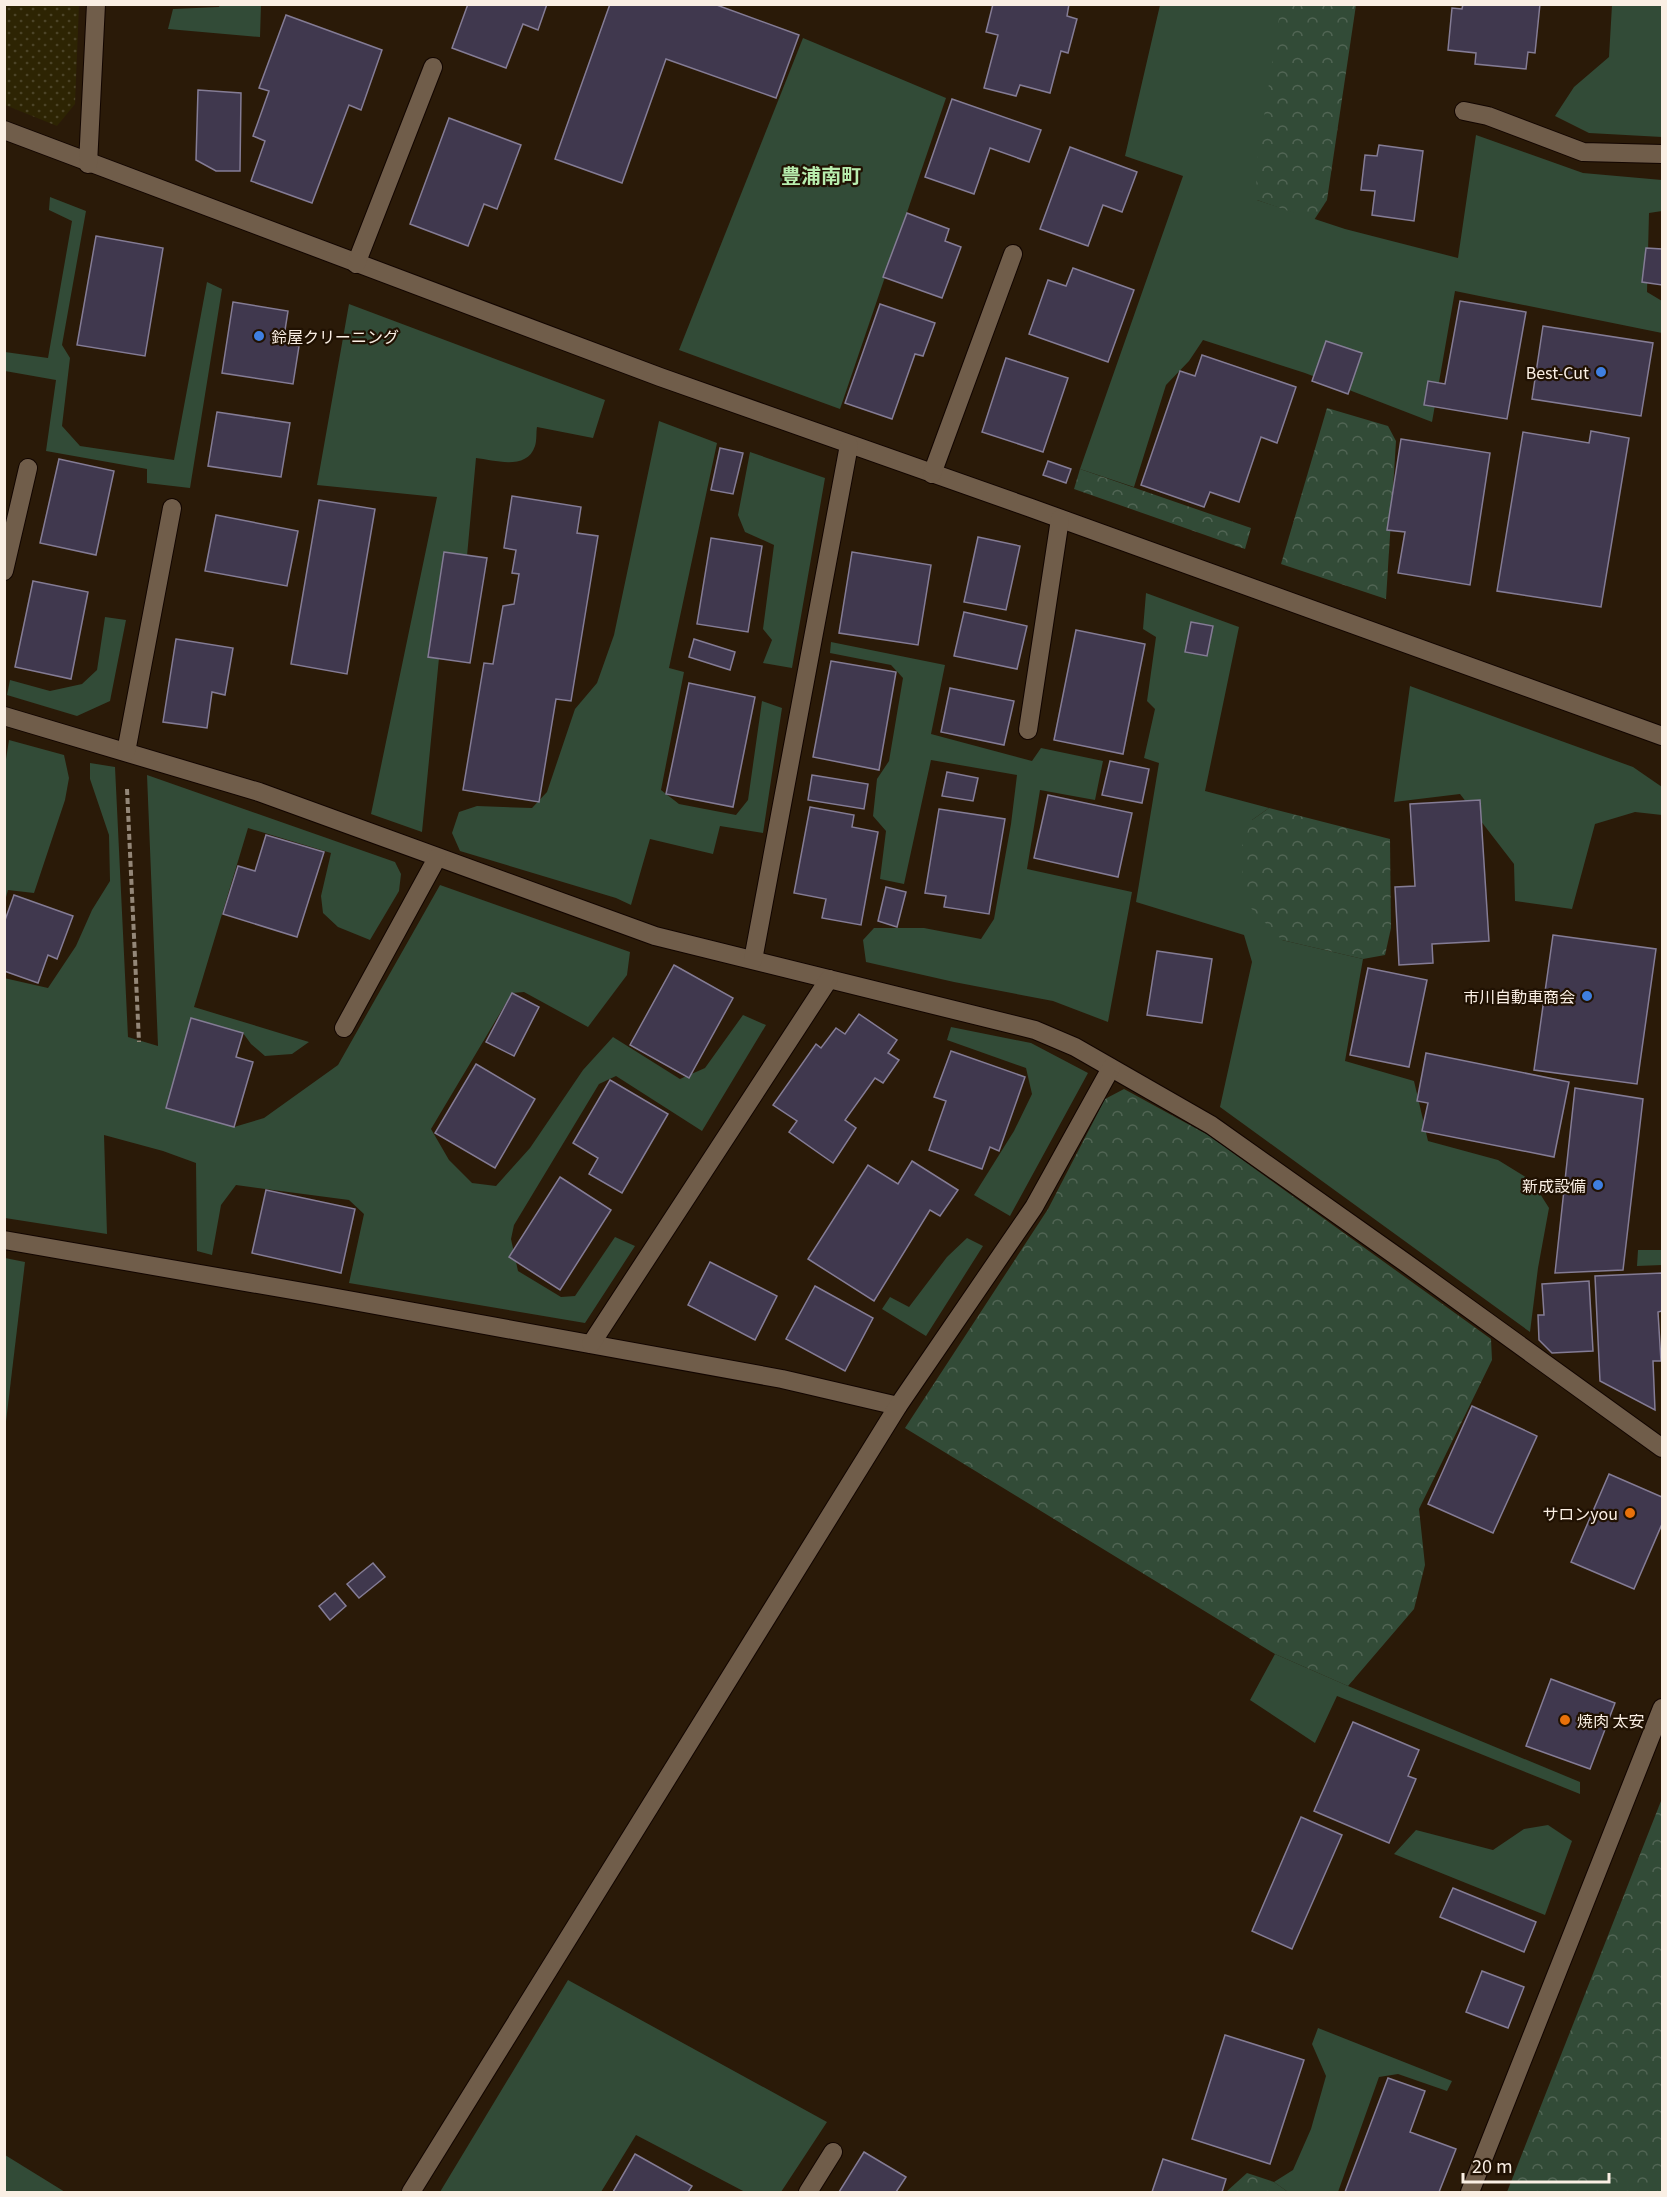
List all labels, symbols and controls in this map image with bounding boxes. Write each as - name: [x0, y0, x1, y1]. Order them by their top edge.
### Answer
- district label: 豊浦南町: [781, 160, 861, 189]
- place label: 鈴屋クリーニング: [271, 324, 399, 348]
- marker: 鈴屋クリーニング: [252, 329, 266, 343]
- place label: Best-Cut: [1526, 360, 1589, 384]
- marker: Best-Cut: [1594, 365, 1608, 379]
- place label: 市川自動車商会: [1463, 984, 1575, 1008]
- marker: 市川自動車商会: [1580, 989, 1594, 1003]
- place label: 新成設備: [1522, 1173, 1586, 1197]
- marker: 新成設備: [1591, 1178, 1605, 1192]
- place label: サロンyou: [1542, 1501, 1618, 1525]
- marker: サロンyou: [1623, 1506, 1637, 1520]
- place label: 焼肉 太安: [1577, 1708, 1645, 1732]
- marker: 焼肉 太安: [1558, 1713, 1572, 1727]
- scale bar: [1463, 2146, 1608, 2184]
- text: 20 m: [1472, 2152, 1513, 2178]

